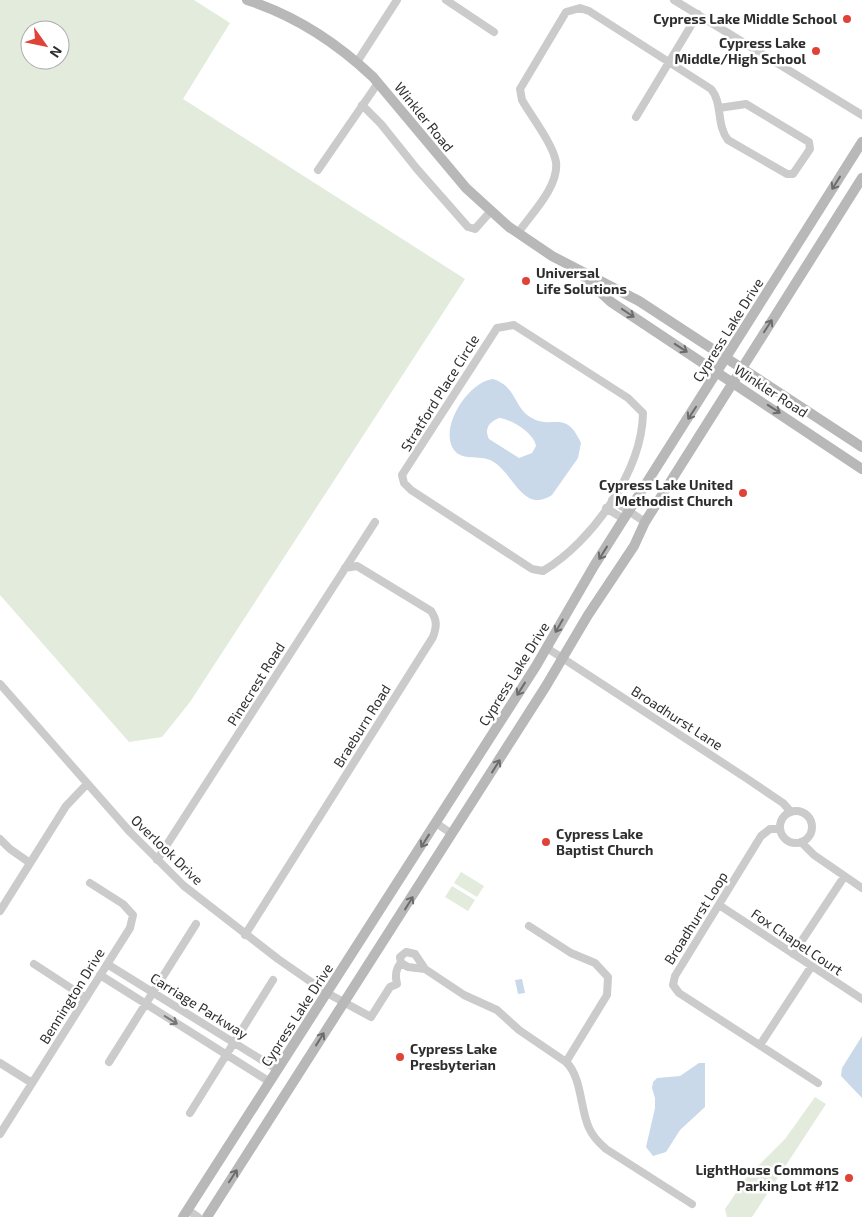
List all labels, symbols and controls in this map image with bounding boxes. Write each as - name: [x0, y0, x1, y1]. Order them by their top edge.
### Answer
- place label: Cypress Lake Middle School: [653, 10, 837, 27]
- marker: Cypress Lake Middle School: [841, 13, 853, 25]
- north arrow: [20, 20, 70, 70]
- place label: Cypress Lake Middle/High School: [674, 34, 806, 67]
- text: N: [46, 43, 66, 61]
- marker: Cypress Lake Middle/High School: [810, 45, 822, 57]
- street label: Winkler Road: [391, 79, 458, 155]
- one-way arrow: [831, 175, 841, 189]
- place label: Universal Life Solutions: [536, 264, 627, 297]
- marker: Universal Life Solutions: [520, 275, 532, 287]
- street label: Cypress Lake Drive: [689, 275, 766, 385]
- one-way arrow: [621, 308, 635, 318]
- one-way arrow: [764, 320, 774, 334]
- street label: Stratford Place Circle: [397, 331, 482, 454]
- one-way arrow: [674, 343, 688, 353]
- street label: Winkler Road: [731, 360, 811, 421]
- one-way arrow: [766, 404, 780, 414]
- one-way arrow: [686, 406, 696, 420]
- place label: Cypress Lake United Methodist Church: [599, 476, 733, 509]
- marker: Cypress Lake United Methodist Church: [737, 487, 749, 499]
- one-way arrow: [598, 545, 608, 559]
- street label: Cypress Lake Drive: [475, 619, 552, 729]
- one-way arrow: [554, 619, 564, 633]
- street label: Pinecrest Road: [223, 639, 288, 729]
- street label: Braeburn Road: [329, 681, 394, 770]
- one-way arrow: [516, 682, 526, 696]
- street label: Broadhurst Lane: [628, 682, 726, 753]
- one-way arrow: [491, 759, 501, 773]
- street label: Overlook Drive: [128, 811, 207, 888]
- place label: Cypress Lake Baptist Church: [556, 825, 653, 858]
- one-way arrow: [419, 834, 430, 848]
- marker: Cypress Lake Baptist Church: [540, 836, 552, 848]
- street label: Broadhurst Loop: [660, 868, 731, 967]
- one-way arrow: [404, 896, 414, 910]
- street label: Fox Chapel Court: [748, 905, 846, 979]
- street label: Bennington Drive: [35, 945, 108, 1047]
- street label: Cypress Lake Drive: [257, 960, 336, 1069]
- street label: Carriage Parkway: [147, 969, 252, 1043]
- one-way arrow: [163, 1016, 177, 1026]
- one-way arrow: [315, 1032, 326, 1046]
- place label: Cypress Lake Presbyterian: [410, 1040, 497, 1073]
- marker: Cypress Lake Presbyterian: [394, 1051, 406, 1063]
- place label: LightHouse Commons Parking Lot #12: [695, 1161, 839, 1194]
- one-way arrow: [228, 1169, 238, 1183]
- marker: LightHouse Commons Parking Lot #12: [843, 1172, 855, 1184]

